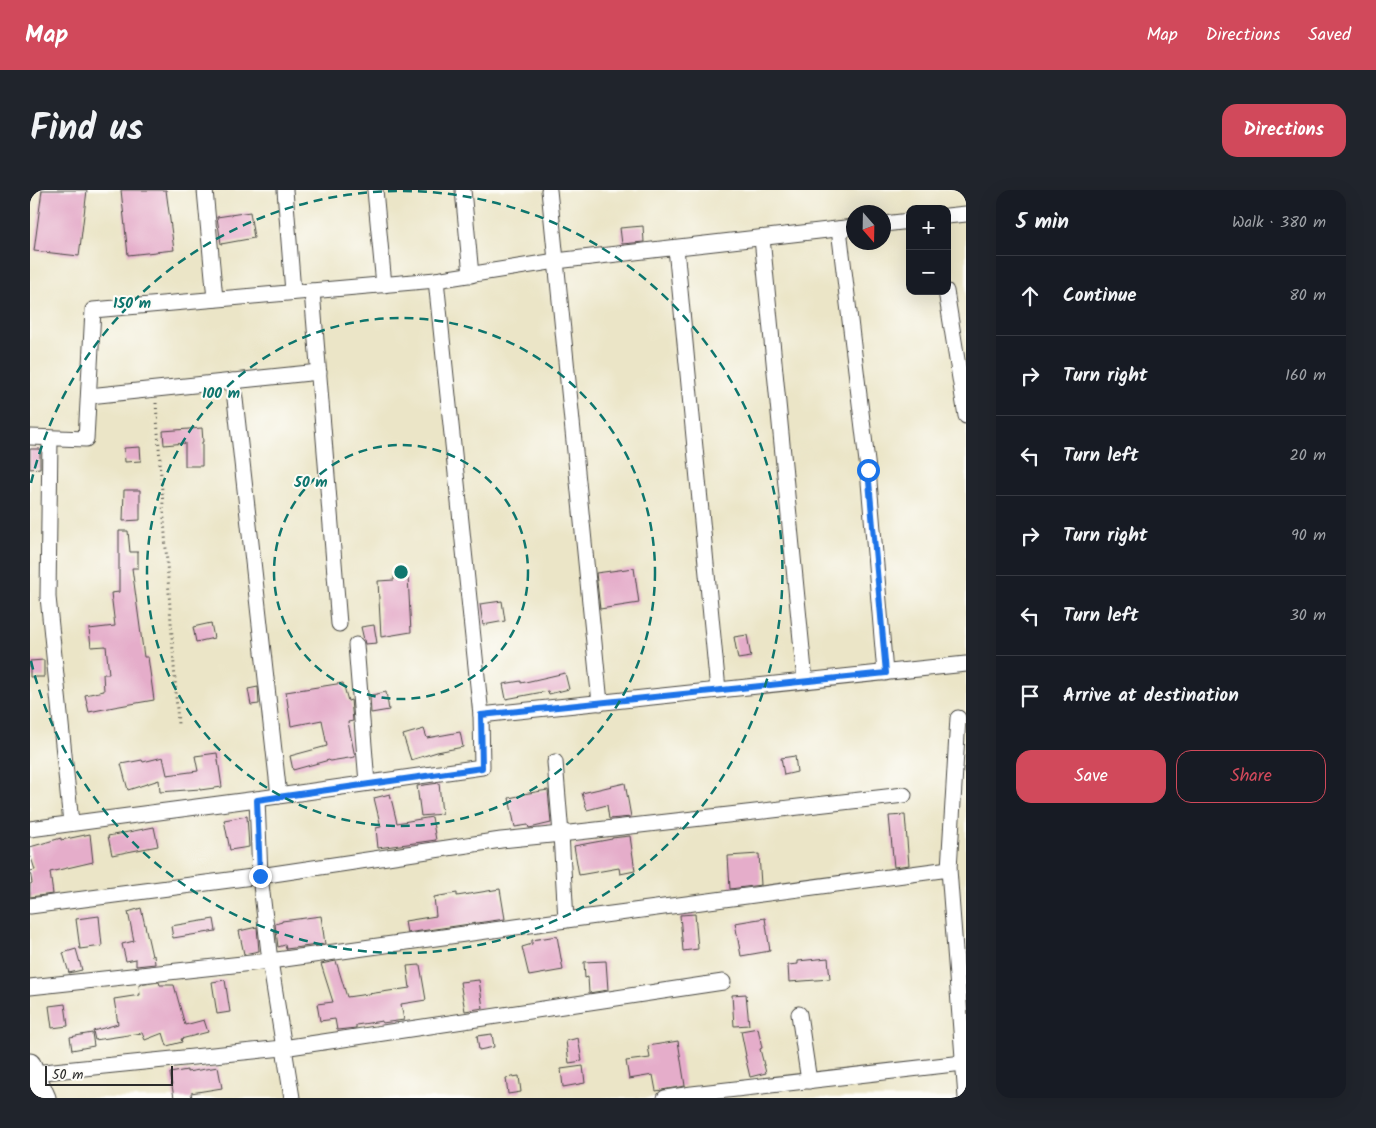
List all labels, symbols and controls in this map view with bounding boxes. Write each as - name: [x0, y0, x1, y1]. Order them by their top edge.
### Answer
- text: Map: [25, 16, 68, 55]
- text: Map: [1146, 21, 1178, 50]
- text: Directions: [1206, 21, 1280, 50]
- text: Saved: [1308, 21, 1351, 50]
- text: Find us: [30, 102, 143, 158]
- button: Directions: [1222, 104, 1346, 157]
- north arrow: [846, 205, 891, 250]
- map controls: [906, 205, 951, 295]
- button: +: [906, 205, 951, 250]
- text: 5 min: [1016, 206, 1069, 239]
- text: Walk · 380 m: [1232, 210, 1326, 235]
- button: −: [906, 250, 951, 295]
- text: Continue: [1063, 281, 1136, 311]
- icon: ahead: [1016, 282, 1044, 310]
- text: 80 m: [1289, 283, 1326, 308]
- text: 150 m: [113, 292, 151, 316]
- text: Turn right: [1063, 361, 1148, 391]
- icon: right: [1016, 362, 1044, 390]
- text: 160 m: [1285, 363, 1326, 388]
- text: 100 m: [202, 382, 240, 406]
- text: Turn left: [1063, 441, 1138, 471]
- icon: left: [1016, 442, 1044, 470]
- text: 20 m: [1290, 443, 1326, 468]
- route start: [857, 459, 880, 482]
- text: 50 m: [293, 471, 328, 495]
- text: Turn right: [1063, 521, 1148, 551]
- icon: right: [1016, 522, 1044, 550]
- text: 90 m: [1291, 523, 1326, 548]
- centre of rings: [392, 563, 410, 581]
- text: Turn left: [1063, 601, 1138, 631]
- icon: left: [1016, 602, 1044, 630]
- text: 30 m: [1290, 603, 1326, 628]
- text: Arrive at destination: [1063, 681, 1239, 711]
- icon: arrive: [1016, 682, 1044, 710]
- button: Save: [1016, 750, 1166, 803]
- button: Share: [1176, 750, 1326, 803]
- route end: [249, 865, 272, 888]
- scale bar: [45, 1063, 172, 1086]
- text: 50 m: [52, 1064, 83, 1086]

